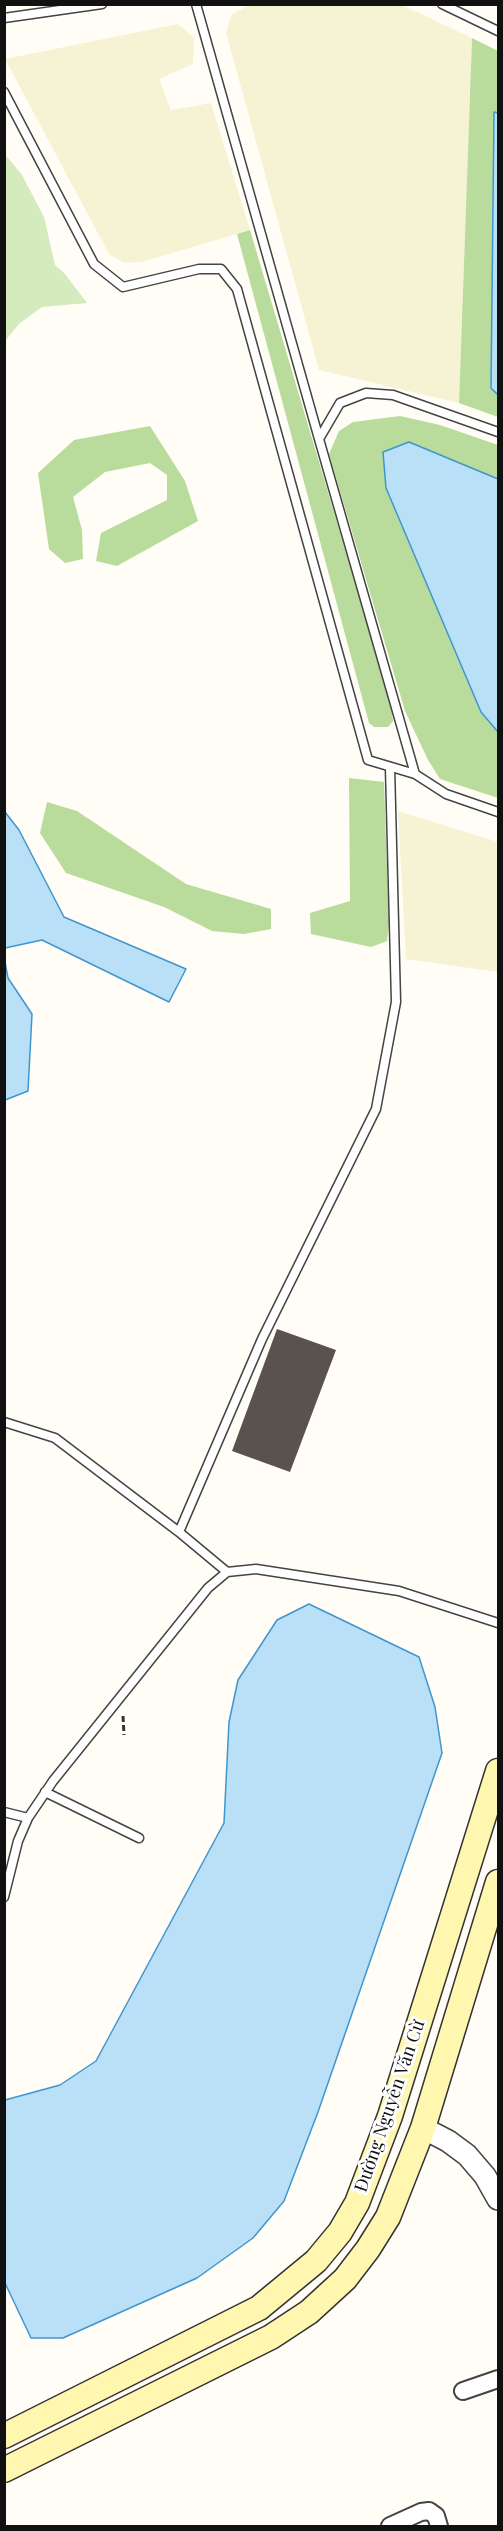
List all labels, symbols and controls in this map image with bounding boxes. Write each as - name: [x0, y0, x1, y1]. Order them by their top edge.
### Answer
- street label: Đường Nguyễn Văn Cừ: [350, 2017, 430, 2195]

